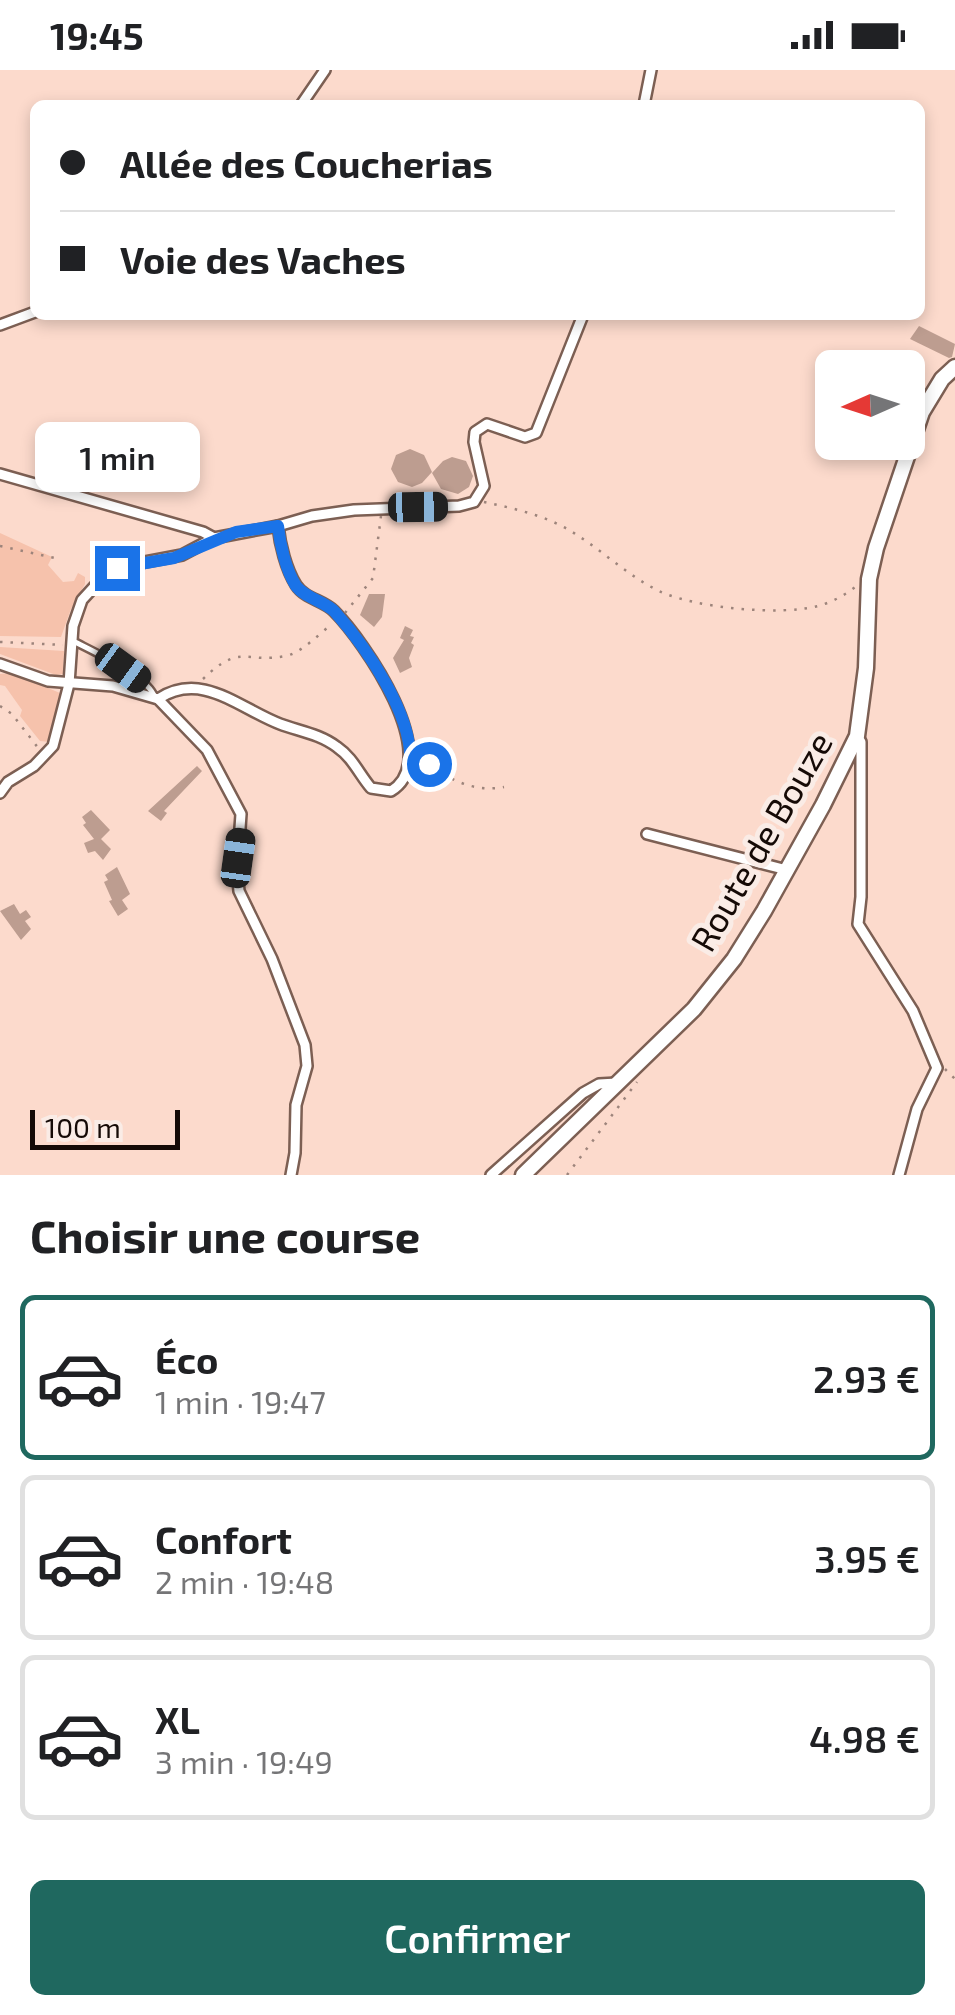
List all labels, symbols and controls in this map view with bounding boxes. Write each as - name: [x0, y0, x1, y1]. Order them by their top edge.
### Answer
- text: 19:45: [50, 12, 144, 58]
- text: Allée des Coucherias: [120, 140, 493, 186]
- text: Voie des Vaches: [120, 236, 406, 282]
- north arrow: [815, 350, 925, 460]
- map controls: [815, 350, 925, 460]
- callout: 1 min: [34, 423, 200, 493]
- text: 1 min: [80, 438, 155, 476]
- car: [388, 491, 448, 523]
- route end: [95, 546, 140, 591]
- car: [90, 638, 156, 698]
- street label: Route de Bouze: [681, 724, 840, 958]
- route start: [407, 742, 452, 787]
- car: [219, 826, 257, 890]
- scale bar: [30, 1105, 180, 1150]
- text: 100 m: [45, 1110, 121, 1144]
- text: Choisir une course: [30, 1208, 420, 1262]
- icon: car: [35, 1333, 125, 1423]
- text: Éco: [155, 1336, 218, 1382]
- text: 2.93 €: [813, 1355, 920, 1401]
- text: 1 min · 19:47: [155, 1382, 326, 1420]
- icon: car: [35, 1513, 125, 1603]
- text: Confort: [155, 1516, 292, 1562]
- text: 3.95 €: [814, 1535, 920, 1581]
- text: 2 min · 19:48: [155, 1562, 334, 1600]
- icon: car: [35, 1693, 125, 1783]
- text: XL: [155, 1696, 200, 1742]
- text: 4.98 €: [809, 1715, 920, 1761]
- text: 3 min · 19:49: [155, 1742, 333, 1780]
- button: Confirmer: [30, 1880, 925, 1995]

